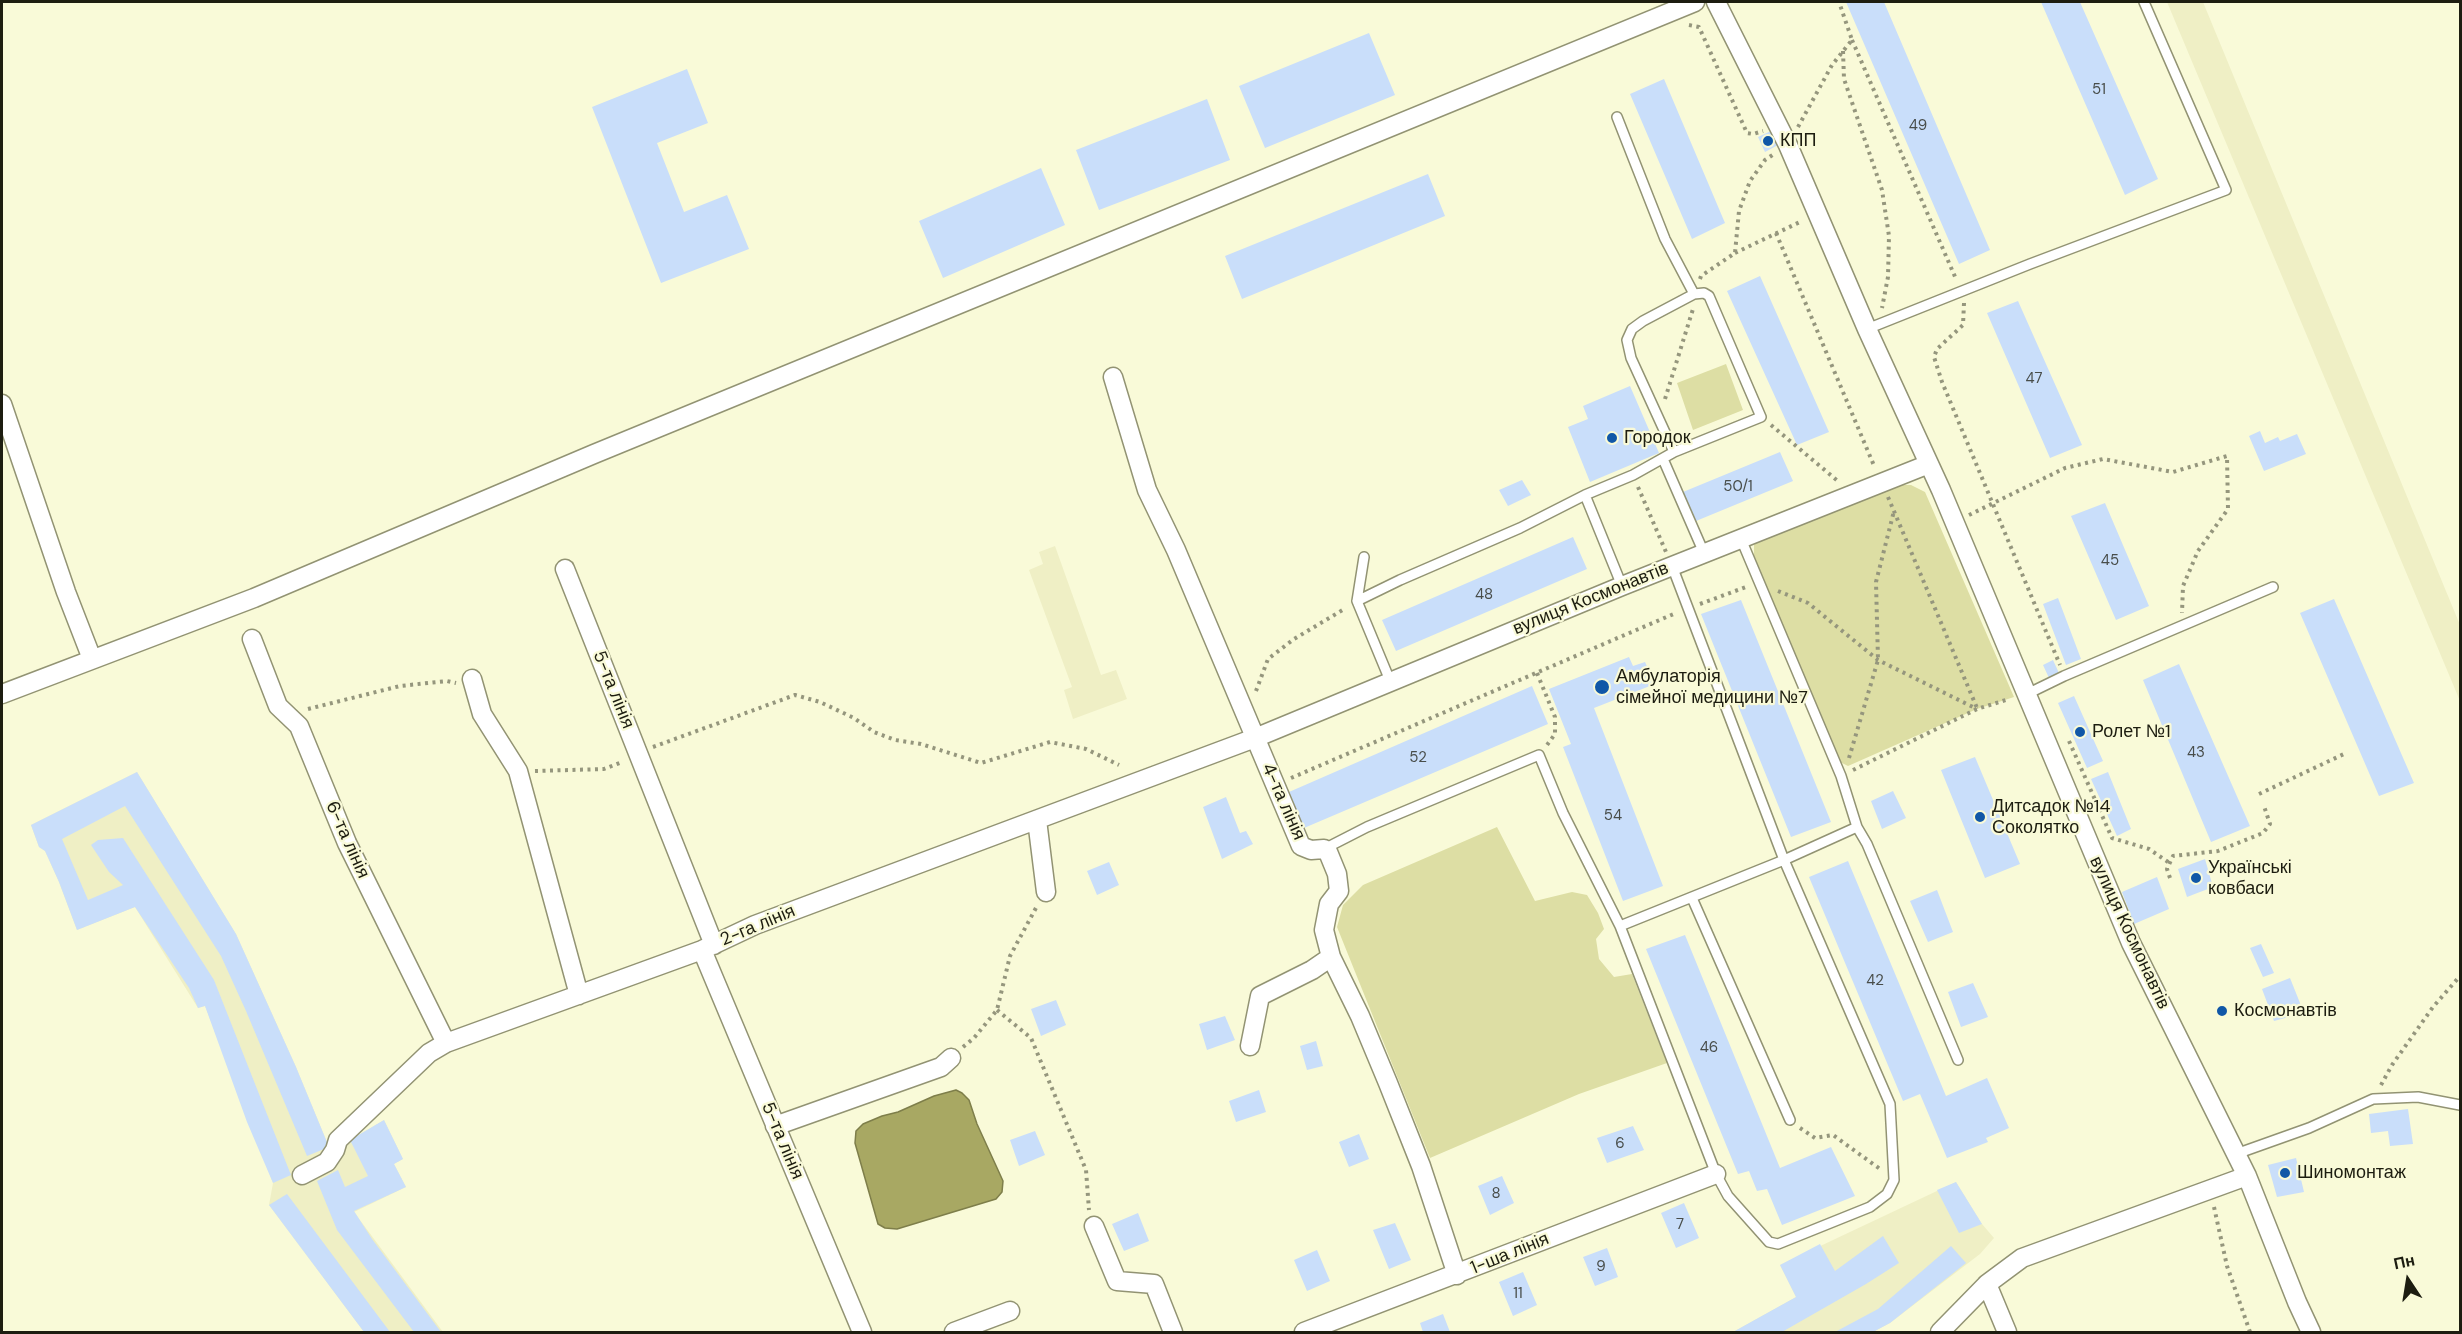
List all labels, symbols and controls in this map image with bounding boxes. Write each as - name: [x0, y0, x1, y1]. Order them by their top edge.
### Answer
- house number: 51: [2092, 81, 2106, 99]
- house number: 49: [1909, 117, 1927, 135]
- place label: КПП: [1780, 130, 1816, 152]
- marker: КПП: [1761, 134, 1775, 148]
- house number: 47: [2025, 370, 2043, 388]
- place label: Городок: [1624, 427, 1691, 449]
- marker: Городок: [1605, 431, 1619, 445]
- house number: 50/1: [1723, 478, 1753, 496]
- house number: 45: [2101, 552, 2119, 570]
- street label: вулиця Космонавтів: [1510, 558, 1672, 640]
- house number: 48: [1475, 586, 1493, 604]
- street label: 5-та лінія: [588, 648, 638, 732]
- place label: Амбулаторія сімейної медицини №7: [1616, 666, 1808, 708]
- marker: Амбулаторія сімейної медицини №7: [1593, 678, 1611, 696]
- place label: Ролет №1: [2092, 721, 2171, 743]
- marker: Ролет №1: [2073, 725, 2087, 739]
- house number: 43: [2187, 744, 2205, 762]
- house number: 52: [1409, 749, 1427, 767]
- street label: 4-та лінія: [1257, 760, 1309, 844]
- place label: Дитсадок №14 Соколятко: [1992, 796, 2110, 838]
- street label: 6-та лінія: [320, 798, 374, 882]
- house number: 54: [1604, 807, 1622, 825]
- marker: Дитсадок №14 Соколятко: [1973, 810, 1987, 824]
- street label: вулиця Космонавтів: [2084, 853, 2174, 1013]
- place label: Українські ковбаси: [2208, 857, 2292, 900]
- marker: Українські ковбаси: [2189, 871, 2203, 885]
- street label: 2-га лінія: [717, 901, 799, 951]
- house number: 42: [1866, 972, 1884, 990]
- place label: Космонавтів: [2234, 1000, 2337, 1022]
- marker: Космонавтів: [2215, 1004, 2229, 1018]
- house number: 46: [1700, 1039, 1718, 1057]
- street label: 5-та лінія: [756, 1099, 808, 1183]
- house number: 6: [1615, 1135, 1625, 1153]
- place label: Шиномонтаж: [2297, 1162, 2406, 1184]
- marker: Шиномонтаж: [2278, 1166, 2292, 1180]
- house number: 8: [1491, 1185, 1501, 1203]
- house number: 7: [1676, 1216, 1684, 1234]
- street label: 1-ша лінія: [1468, 1228, 1552, 1280]
- text: Пн: [2392, 1249, 2417, 1274]
- north arrow: [2378, 1250, 2438, 1310]
- house number: 9: [1596, 1258, 1606, 1276]
- house number: 11: [1513, 1285, 1523, 1303]

